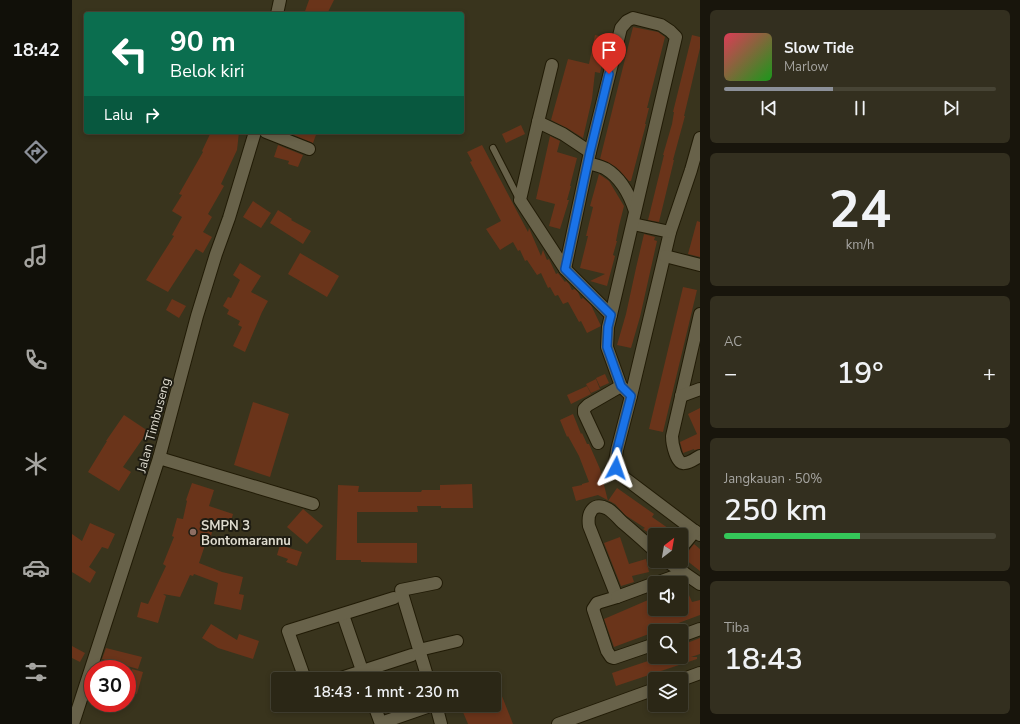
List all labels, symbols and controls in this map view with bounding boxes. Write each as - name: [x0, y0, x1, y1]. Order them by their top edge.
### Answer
- text: 90 m: [170, 23, 236, 61]
- icon: left: [104, 28, 156, 80]
- pin: [592, 33, 626, 74]
- text: 18:42: [12, 38, 60, 62]
- text: Slow Tide: [784, 38, 854, 58]
- icon: arrive: [598, 39, 620, 61]
- text: Marlow: [784, 58, 829, 76]
- text: Belok kiri: [170, 59, 244, 83]
- icon: previous: [758, 97, 780, 119]
- icon: pause: [849, 97, 871, 119]
- icon: next: [940, 97, 962, 119]
- icon: right: [141, 104, 163, 126]
- text: Lalu: [104, 105, 133, 125]
- icon: directions: [22, 138, 50, 166]
- text: 24: [829, 174, 891, 245]
- text: km/h: [846, 236, 874, 254]
- icon: music: [22, 242, 50, 270]
- text: AC: [724, 333, 742, 351]
- icon: phone: [22, 346, 50, 374]
- text: 19°: [836, 353, 884, 394]
- text: −: [724, 359, 737, 389]
- text: +: [983, 359, 996, 389]
- street label: Jalan Timbuseng: [132, 376, 175, 476]
- position arrow: [595, 447, 637, 489]
- icon: climate: [22, 450, 50, 478]
- text: Jangkauan · 50%: [724, 470, 822, 488]
- text: 250 km: [724, 490, 827, 531]
- place label: SMPN 3 Bontomarannu: [201, 517, 291, 550]
- marker: SMPN 3 Bontomarannu: [188, 527, 198, 537]
- north arrow: [648, 528, 688, 568]
- map controls: [648, 528, 688, 712]
- icon: car: [22, 554, 50, 582]
- button: sound: [648, 576, 688, 616]
- text: Tiba: [724, 619, 749, 637]
- button: search: [648, 624, 688, 664]
- text: 18:43: [724, 639, 803, 680]
- icon: filters: [22, 658, 50, 686]
- speed limit sign: 30: [84, 660, 136, 712]
- button: layers: [648, 672, 688, 712]
- text: 18:43 · 1 mnt · 230 m: [313, 682, 459, 702]

